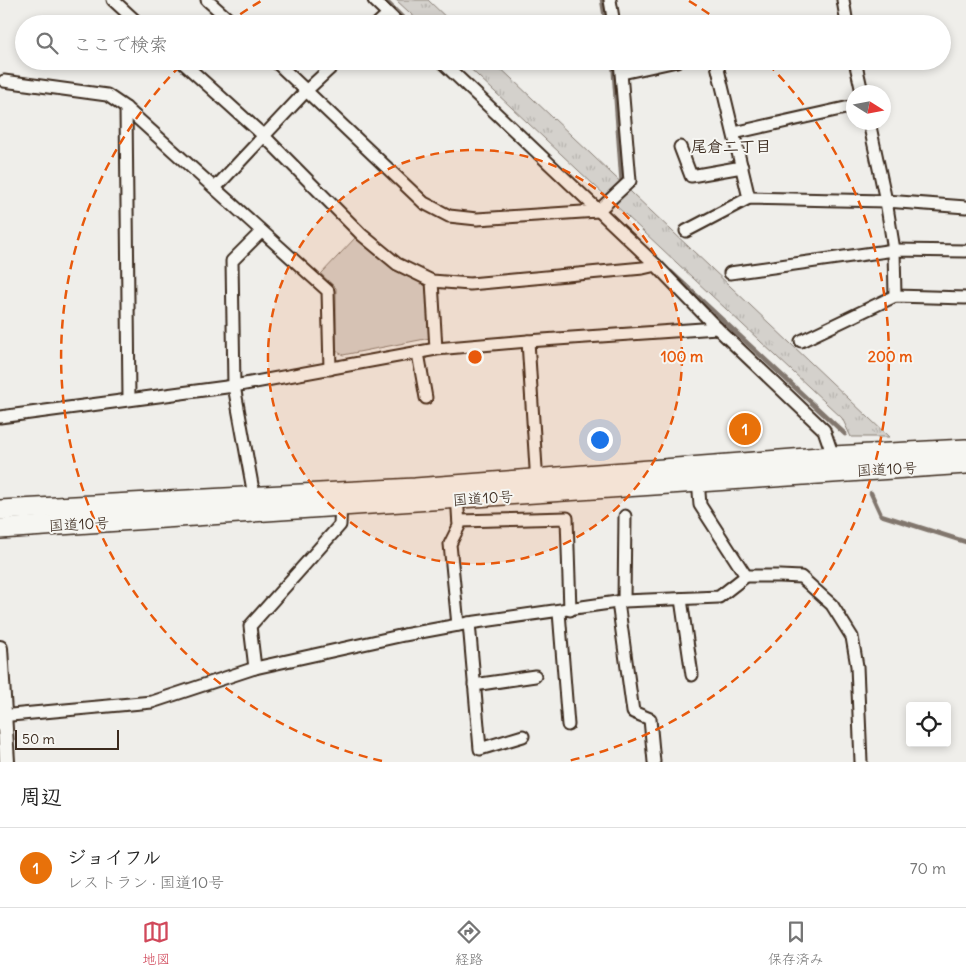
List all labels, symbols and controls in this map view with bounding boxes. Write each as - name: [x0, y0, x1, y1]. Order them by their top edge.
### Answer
- search box: [15, 15, 951, 70]
- icon: search: [33, 29, 61, 57]
- text: ここで検索: [73, 32, 168, 56]
- north arrow: [846, 85, 891, 130]
- district label: 尾倉二丁目: [691, 136, 771, 156]
- text: 100 m: [661, 347, 703, 366]
- text: 200 m: [868, 347, 912, 366]
- centre of rings: [466, 348, 484, 366]
- pin: 1: [729, 410, 761, 448]
- your location: [587, 427, 613, 453]
- street label: 国道10号: [856, 458, 918, 480]
- street label: 国道10号: [452, 486, 514, 510]
- street label: 国道10号: [48, 513, 110, 535]
- map controls: [906, 702, 951, 747]
- button: locate: [906, 702, 951, 747]
- scale bar: [15, 727, 119, 750]
- text: 50 m: [22, 730, 55, 748]
- text: 周辺: [20, 783, 62, 810]
- text: ジョイフル: [67, 845, 162, 869]
- text: 1: [33, 858, 39, 878]
- text: 70 m: [910, 858, 946, 878]
- text: レストラン · 国道10号: [67, 872, 224, 892]
- tab: 地図: [142, 918, 170, 968]
- tab: 経路: [455, 918, 483, 968]
- tab: 保存済み: [768, 918, 824, 968]

